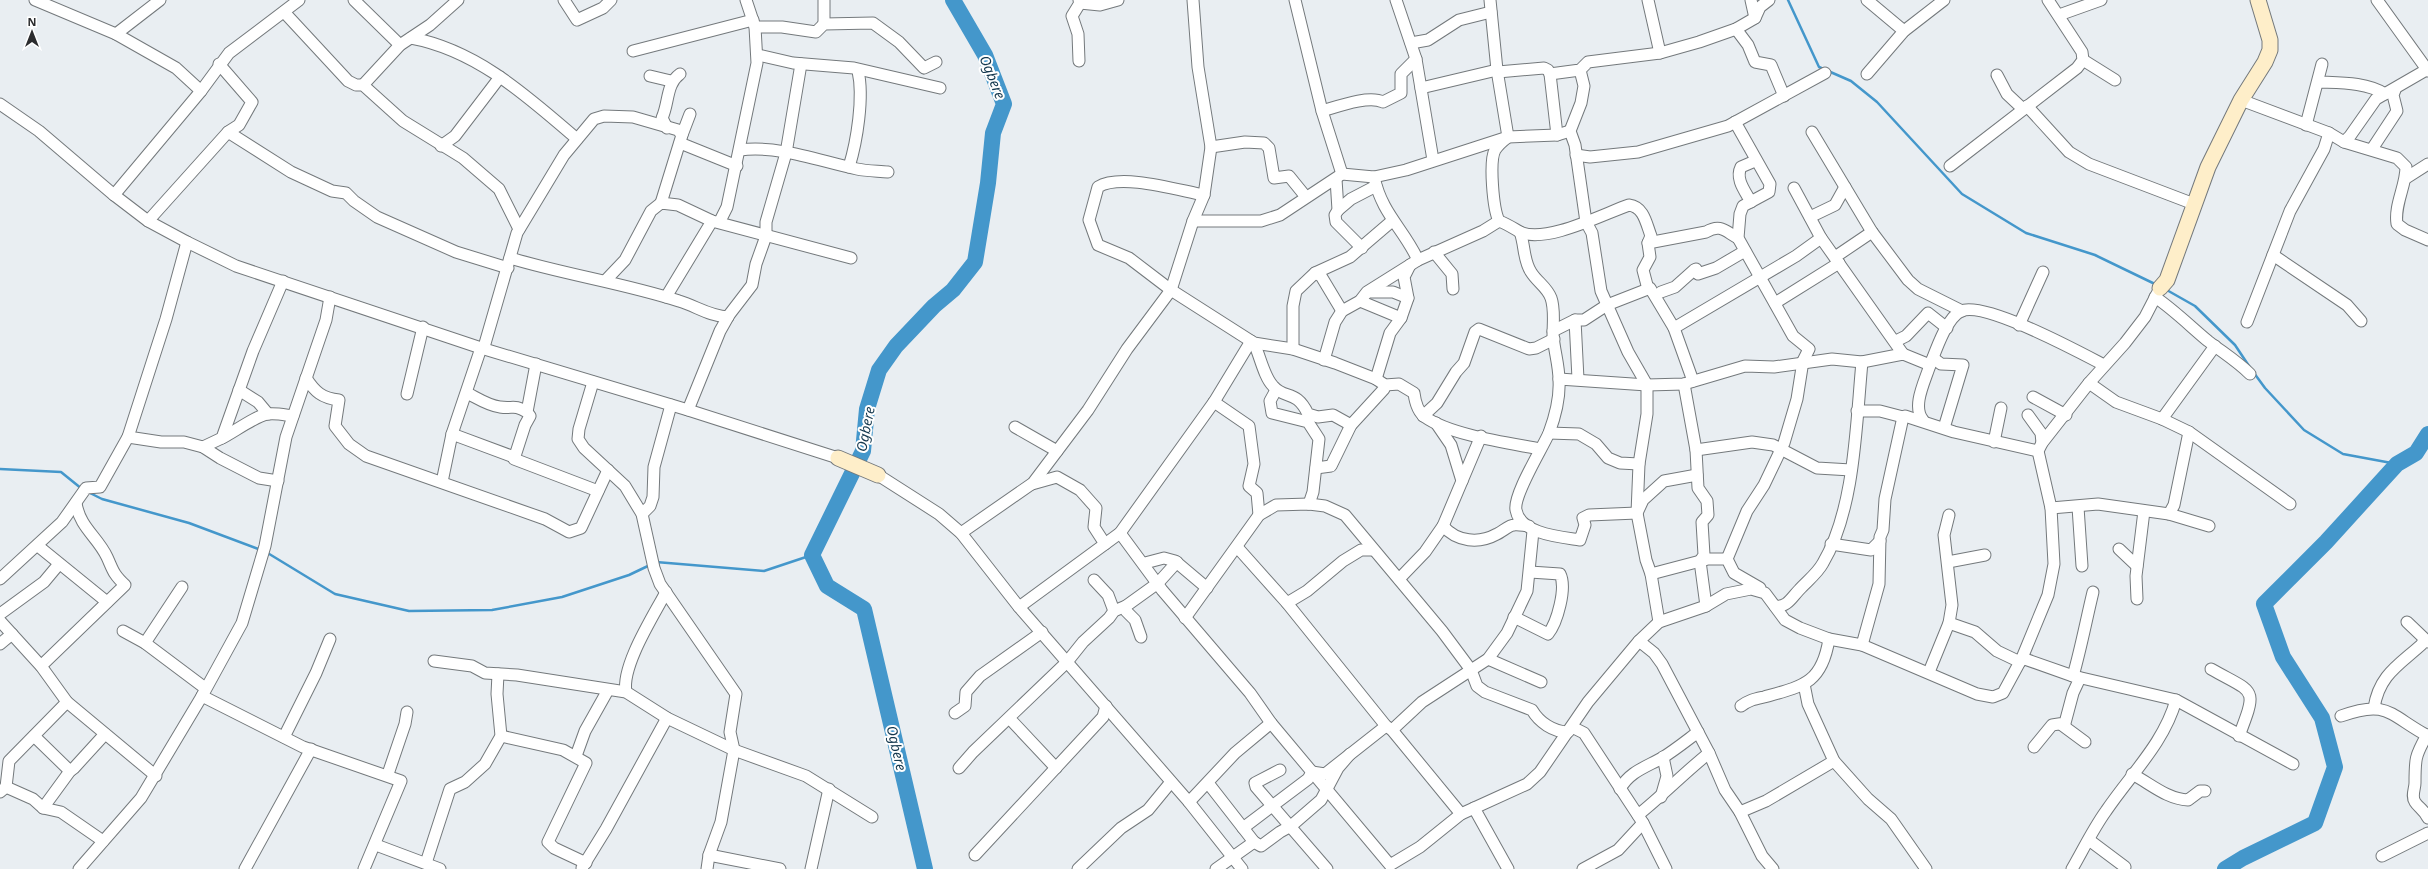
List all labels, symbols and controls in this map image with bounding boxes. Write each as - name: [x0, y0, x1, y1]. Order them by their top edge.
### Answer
- north arrow: [12, 12, 52, 52]
- text: N: [28, 14, 36, 29]
- water label: Ogbere: [976, 52, 1010, 102]
- water label: Ogbere: [851, 405, 879, 453]
- water label: Ogbere: [883, 724, 911, 772]

